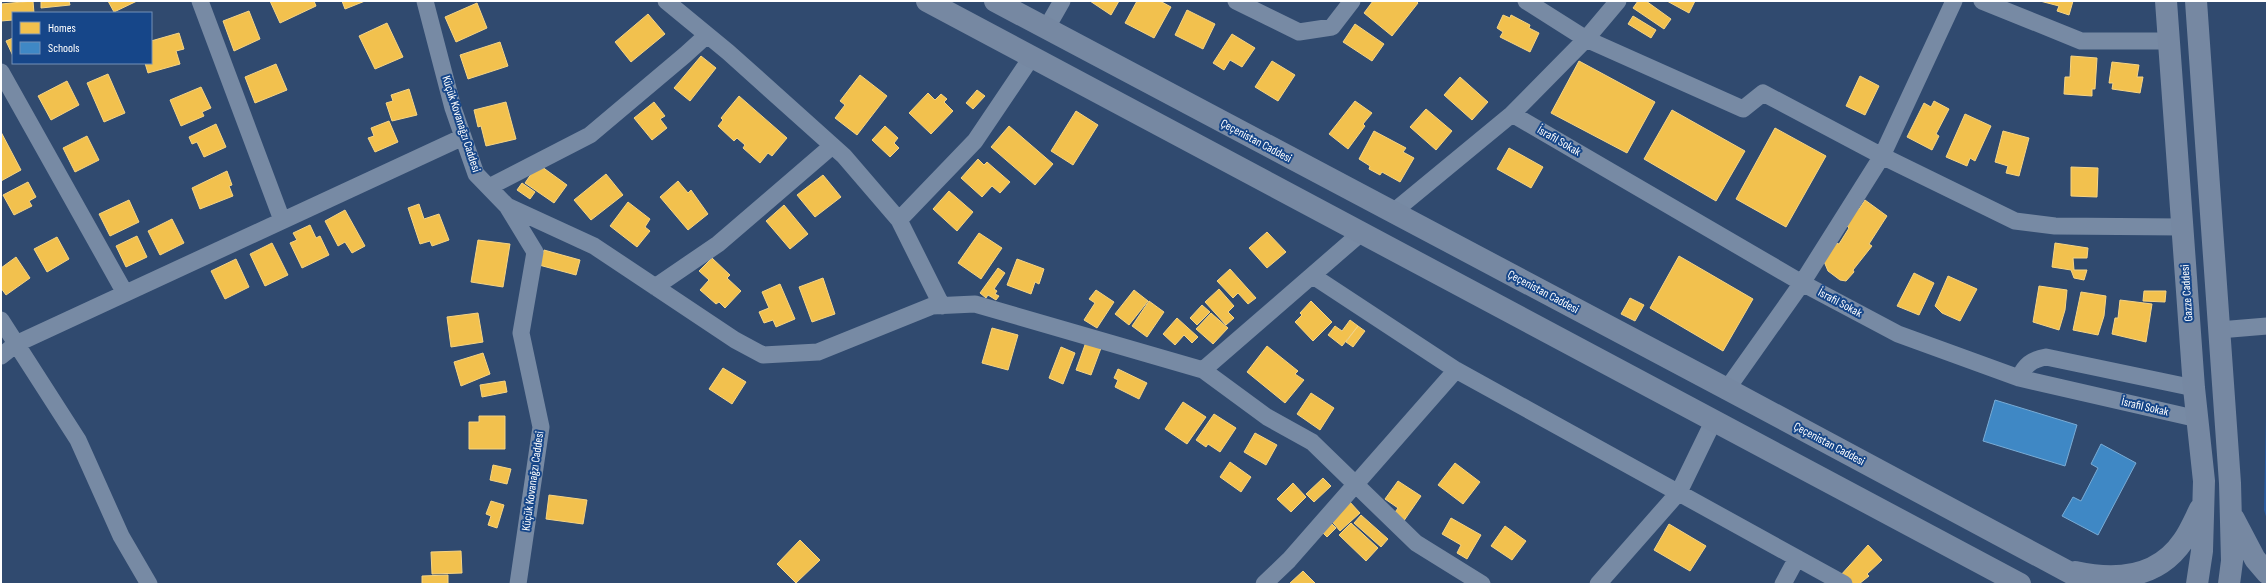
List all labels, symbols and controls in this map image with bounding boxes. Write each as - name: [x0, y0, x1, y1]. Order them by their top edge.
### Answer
- legend: [12, 12, 152, 64]
- text: Homes: [48, 21, 76, 36]
- text: Schools: [48, 41, 80, 56]
- street label: Küçük Kovanağzı Caddesi: [438, 74, 484, 174]
- street label: Çeçenistan Caddesi: [1218, 116, 1294, 166]
- street label: İsrafil Sokak: [1535, 123, 1584, 160]
- street label: Gazze Caddesi: [2178, 264, 2196, 322]
- street label: Çeçenistan Caddesi: [1505, 267, 1581, 317]
- street label: İsrafil Sokak: [1815, 285, 1865, 321]
- street label: İsrafil Sokak: [2120, 394, 2170, 420]
- street label: Çeçenistan Caddesi: [1791, 419, 1867, 469]
- street label: Küçük Kovanağzı Caddesi: [519, 430, 547, 532]

